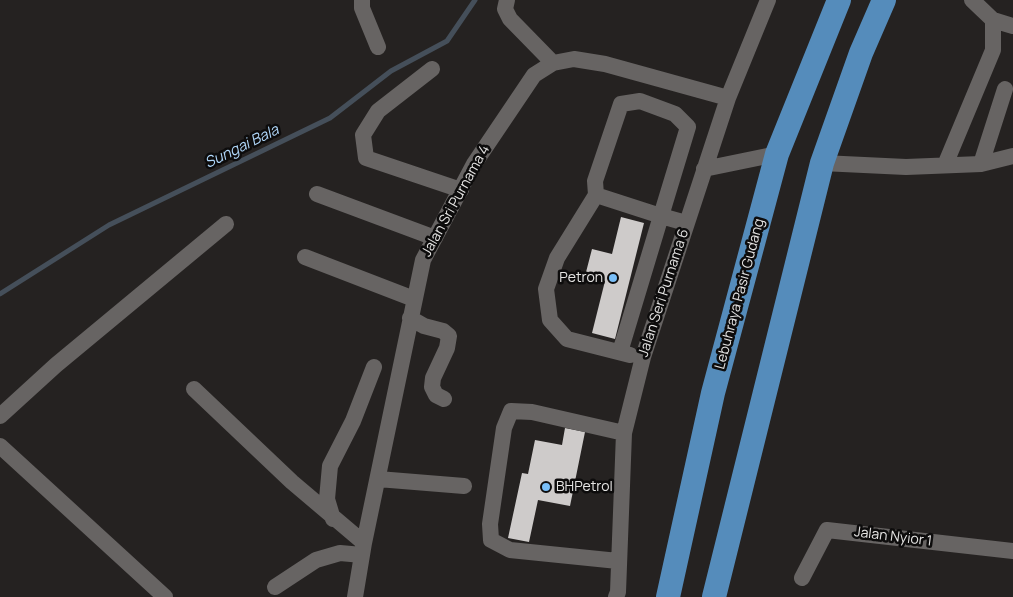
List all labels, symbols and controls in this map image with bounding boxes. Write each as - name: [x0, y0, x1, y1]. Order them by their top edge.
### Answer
- water label: Sungai Bala: [202, 121, 282, 173]
- street label: Jalan Sri Purnama 4: [418, 142, 494, 260]
- street label: Lebuhraya Pasir Gudang: [712, 217, 768, 371]
- street label: Jalan Seri Purnama 6: [635, 227, 693, 359]
- place label: Petron: [559, 270, 603, 286]
- marker: Petron: [607, 272, 619, 284]
- place label: BHPetrol: [556, 479, 613, 495]
- marker: BHPetrol: [540, 481, 552, 493]
- street label: Jalan Nyior 1: [853, 524, 933, 550]

